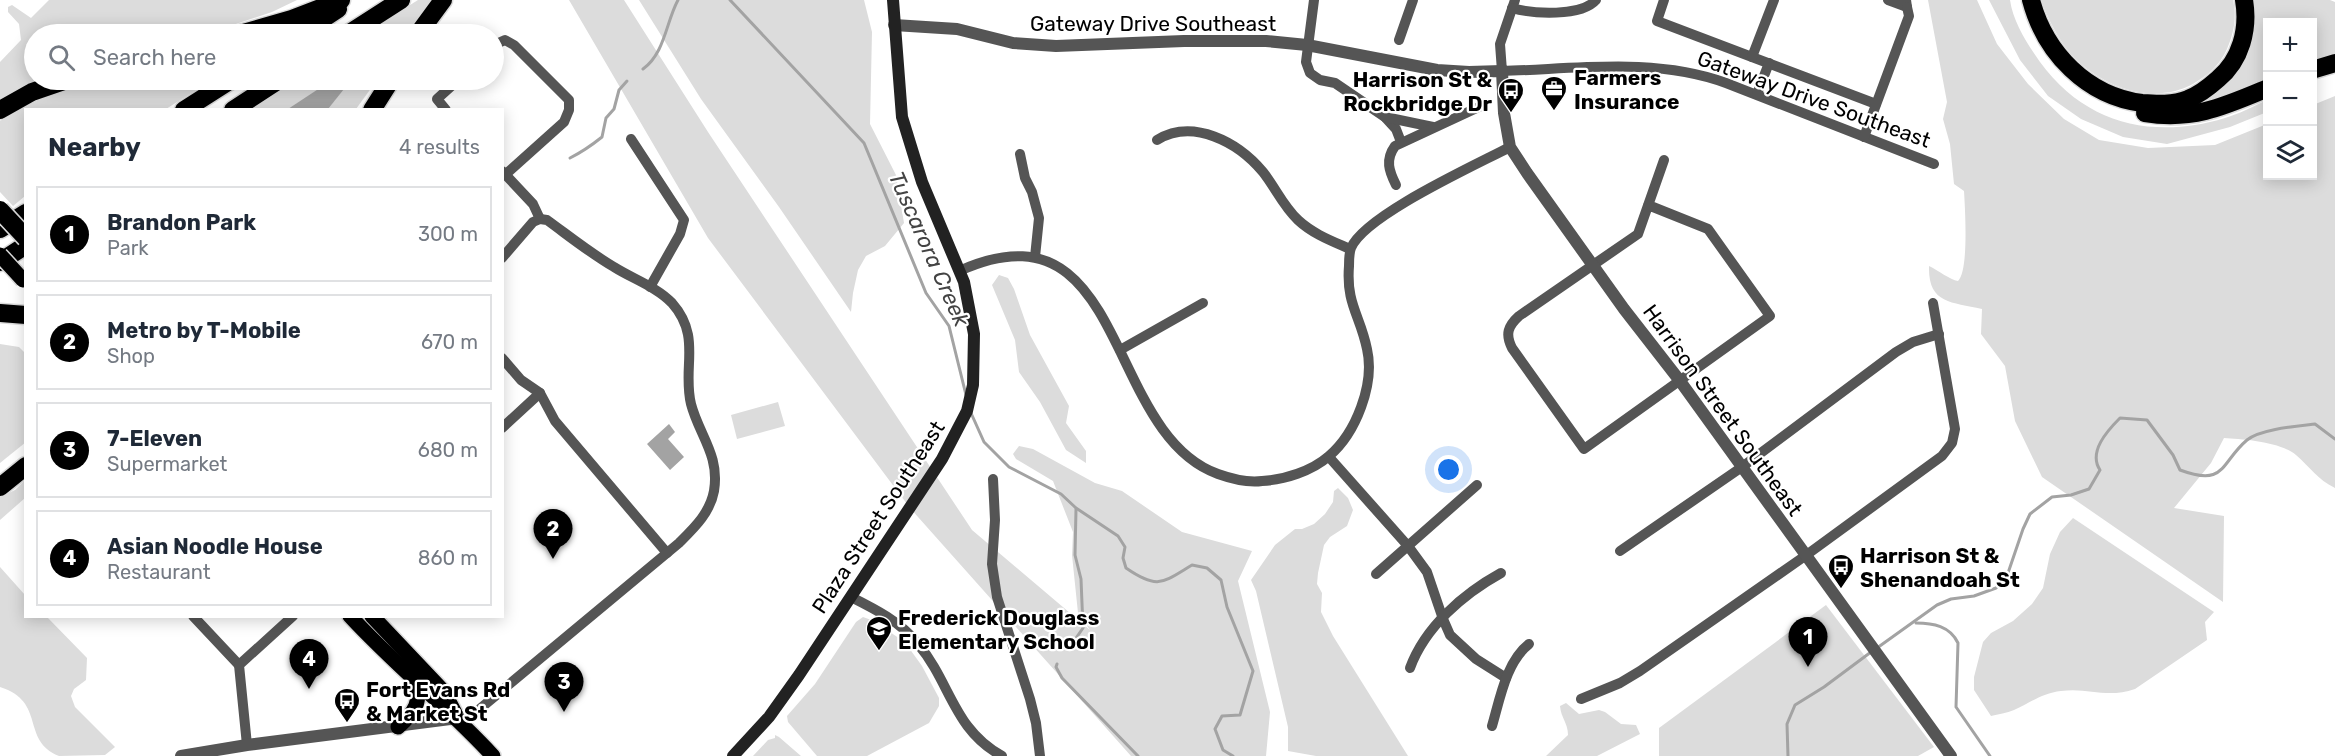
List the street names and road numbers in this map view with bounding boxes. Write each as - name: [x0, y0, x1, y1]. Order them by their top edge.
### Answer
- street label: Gateway Drive Southeast: [1030, 11, 1276, 36]
- street label: Gateway Drive Southeast: [1694, 45, 1934, 153]
- street label: Harrison Street Southeast: [1638, 299, 1808, 521]
- street label: Plaza Street Southeast: [806, 416, 950, 618]

